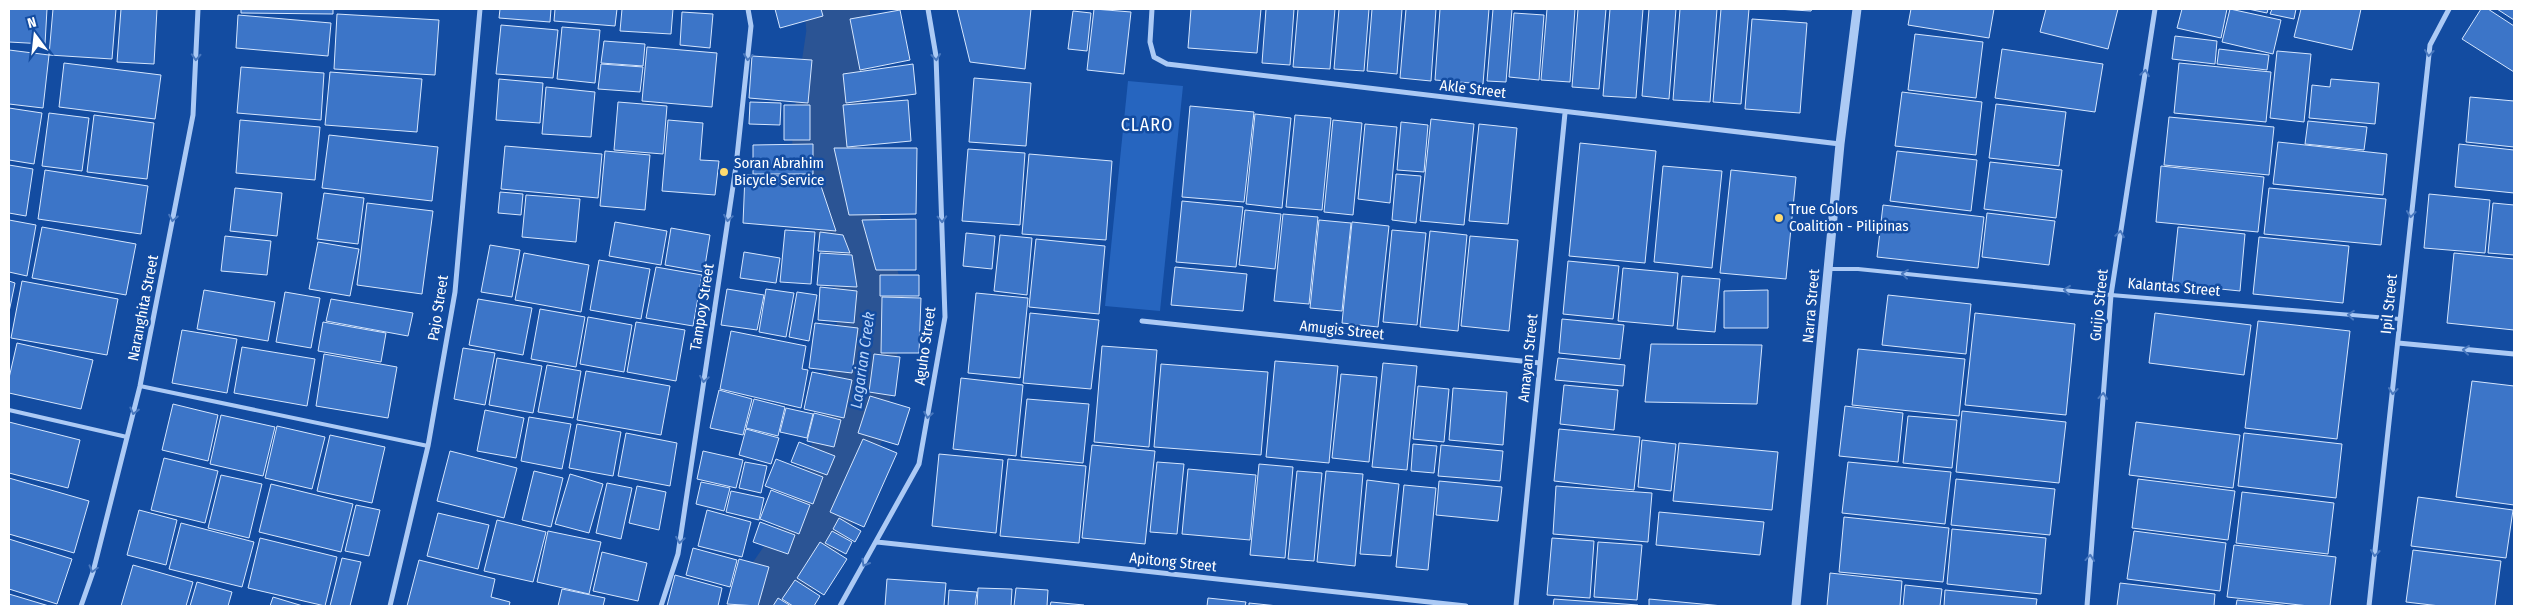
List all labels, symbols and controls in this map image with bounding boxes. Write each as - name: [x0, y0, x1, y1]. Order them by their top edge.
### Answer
- north arrow: [10, 10, 60, 60]
- text: N: [26, 14, 38, 32]
- one-way arrow: [2424, 49, 2435, 57]
- one-way arrow: [743, 53, 754, 61]
- one-way arrow: [930, 53, 941, 61]
- one-way arrow: [190, 54, 201, 62]
- one-way arrow: [2139, 69, 2149, 78]
- street label: Akle Street: [1439, 76, 1507, 102]
- district label: CLARO: [1121, 114, 1173, 136]
- place label: Soran Abrahim Bicycle Service: [734, 154, 824, 189]
- marker: Soran Abrahim Bicycle Service: [718, 166, 730, 178]
- place label: True Colors Coalition - Pilipinas: [1789, 200, 1909, 235]
- one-way arrow: [2406, 211, 2417, 219]
- marker: True Colors Coalition - Pilipinas: [1773, 212, 1785, 224]
- one-way arrow: [168, 214, 179, 222]
- one-way arrow: [724, 214, 734, 223]
- one-way arrow: [936, 215, 947, 223]
- one-way arrow: [2115, 230, 2125, 239]
- street label: Naranghita Street: [124, 253, 162, 363]
- street label: Tampoy Street: [686, 262, 718, 352]
- street label: Narra Street: [1799, 268, 1823, 344]
- street label: Guijo Street: [2086, 268, 2112, 342]
- one-way arrow: [1901, 269, 1909, 280]
- street label: Ipil Street: [2377, 273, 2401, 335]
- street label: Pajo Street: [424, 274, 452, 342]
- street label: Kalantas Street: [2127, 274, 2221, 300]
- one-way arrow: [2063, 285, 2071, 296]
- street label: Aguho Street: [911, 306, 939, 386]
- water label: Lagarian Creek: [846, 310, 879, 410]
- one-way arrow: [2347, 310, 2355, 321]
- street label: Amayan Street: [1514, 313, 1542, 403]
- street label: Amugis Street: [1299, 317, 1385, 343]
- one-way arrow: [2461, 344, 2469, 355]
- one-way arrow: [700, 375, 710, 383]
- one-way arrow: [2388, 388, 2399, 396]
- one-way arrow: [2098, 391, 2109, 399]
- one-way arrow: [129, 407, 140, 416]
- one-way arrow: [923, 411, 933, 420]
- one-way arrow: [675, 536, 686, 544]
- street label: Apitong Street: [1129, 548, 1218, 576]
- one-way arrow: [2370, 549, 2381, 557]
- one-way arrow: [2085, 553, 2096, 561]
- one-way arrow: [861, 558, 871, 567]
- one-way arrow: [89, 564, 99, 572]

